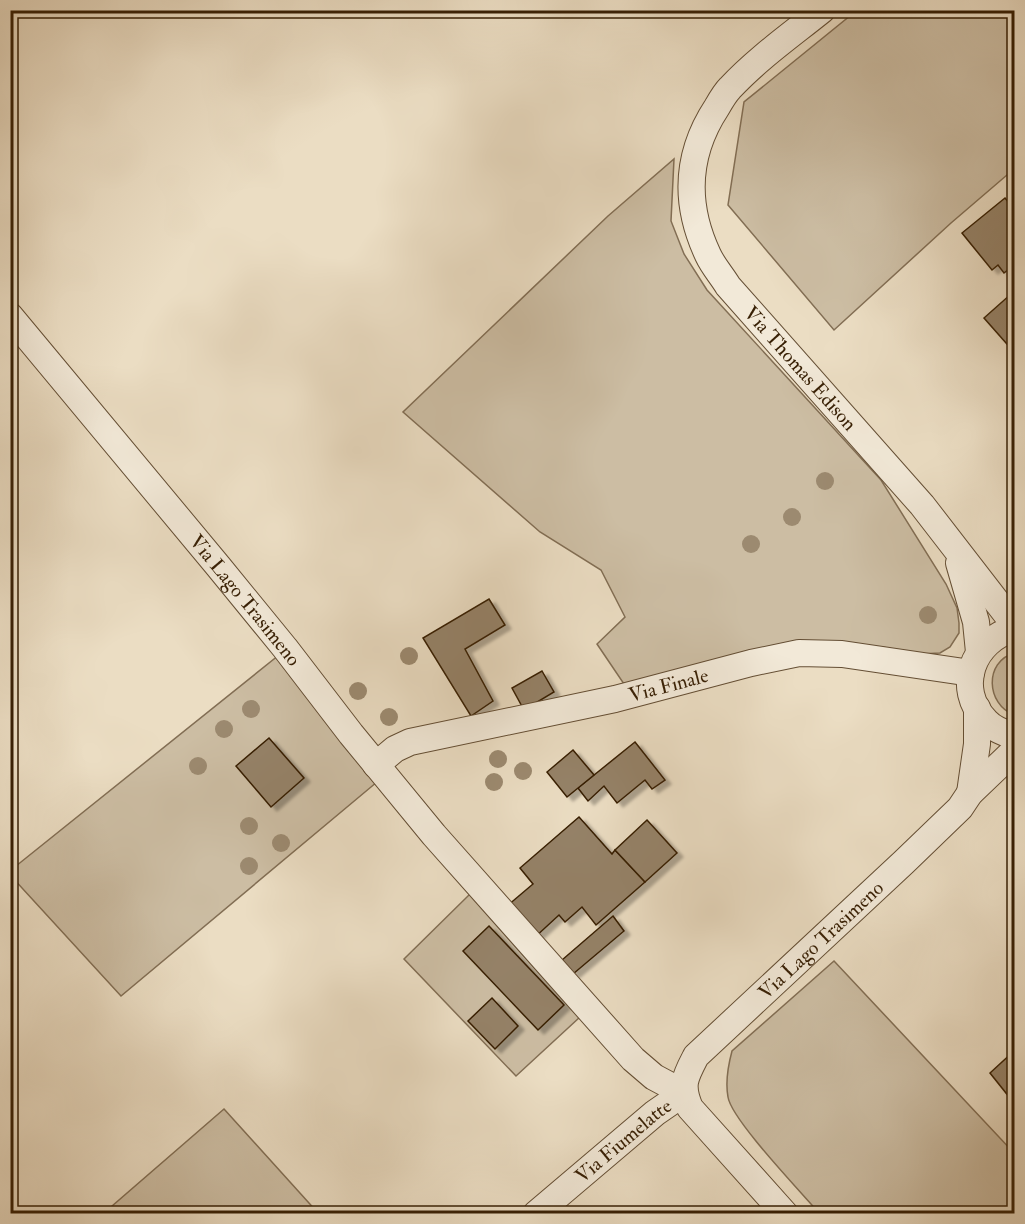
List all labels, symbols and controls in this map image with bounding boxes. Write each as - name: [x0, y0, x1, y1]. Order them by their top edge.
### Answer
- street label: Via Thomas Edison: [739, 301, 863, 436]
- street label: Via Lago Trasimeno: [184, 529, 307, 671]
- street label: Via Finale: [626, 662, 711, 707]
- street label: Via Lago Trasimeno: [753, 875, 889, 1004]
- street label: Via Fiumelatte: [570, 1093, 676, 1188]

